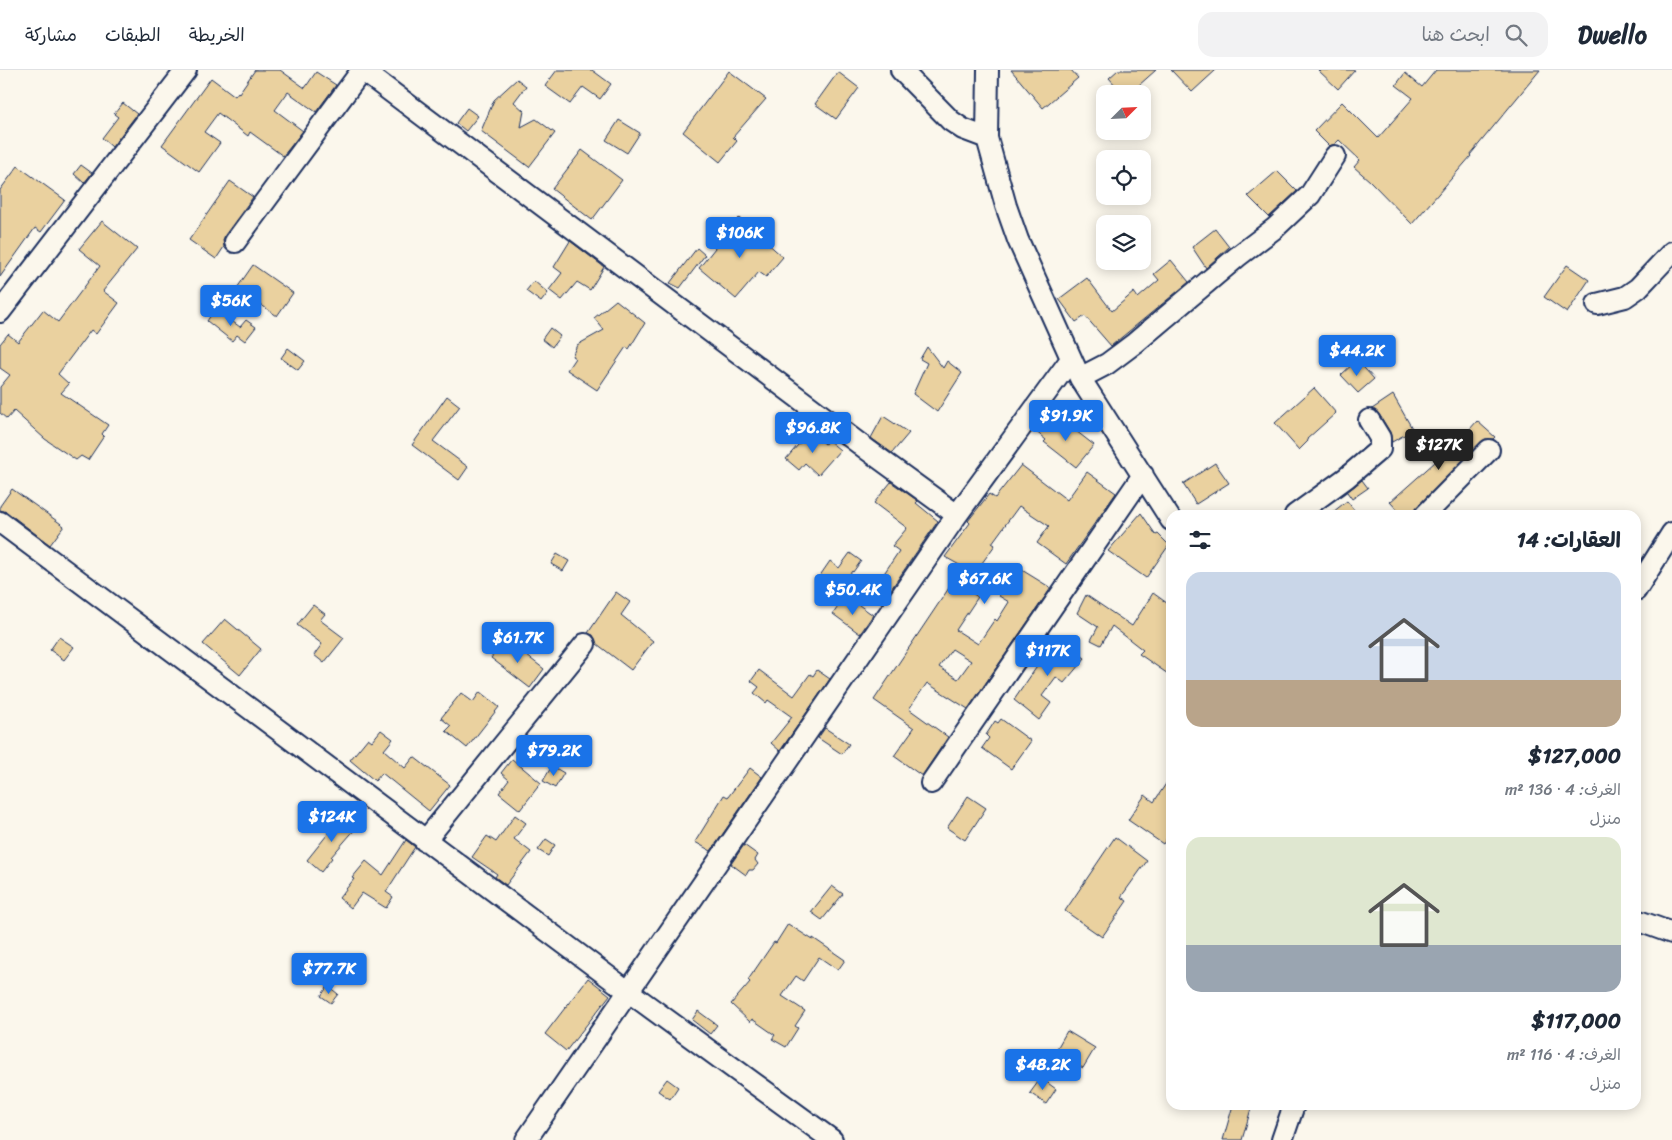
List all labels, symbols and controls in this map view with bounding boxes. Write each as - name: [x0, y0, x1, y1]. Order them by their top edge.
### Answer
- search box: [1198, 12, 1548, 57]
- text: Dwello: [1578, 14, 1647, 56]
- text: ابحث هنا: [1421, 18, 1490, 51]
- text: مشاركة: [25, 19, 77, 51]
- text: الطبقات: [105, 19, 161, 51]
- text: الخريطة: [189, 19, 245, 51]
- icon: search: [1502, 21, 1530, 49]
- north arrow: [1096, 85, 1151, 140]
- map controls: [1096, 85, 1151, 270]
- button: locate: [1096, 150, 1151, 205]
- button: layers: [1096, 215, 1151, 270]
- pin: $106K: [705, 216, 775, 259]
- text: $106K: [717, 218, 763, 247]
- pin: $56K: [201, 284, 261, 327]
- text: $56K: [211, 286, 251, 315]
- pin: $44.2K: [1316, 334, 1398, 377]
- text: $44.2K: [1330, 336, 1384, 365]
- pin: $91.9K: [1025, 400, 1107, 442]
- text: $91.9K: [1040, 401, 1092, 430]
- pin: $96.8K: [772, 412, 854, 454]
- text: $96.8K: [786, 413, 840, 442]
- pin: $127K: [1404, 428, 1474, 471]
- text: $127K: [1416, 430, 1462, 459]
- text: العقارات: 14: [1517, 521, 1621, 559]
- icon: filters: [1186, 526, 1214, 554]
- pin: $67.6K: [944, 562, 1026, 605]
- text: $67.6K: [959, 564, 1011, 593]
- pin: $50.4K: [812, 574, 894, 616]
- text: $50.4K: [825, 575, 881, 604]
- icon: home: [1359, 605, 1449, 695]
- pin: $61.7K: [477, 622, 559, 664]
- text: $61.7K: [493, 623, 543, 652]
- pin: $117K: [1013, 634, 1083, 677]
- text: $117K: [1026, 636, 1070, 665]
- pin: $79.2K: [513, 734, 595, 777]
- text: $79.2K: [527, 736, 581, 765]
- text: $127,000: [1528, 737, 1621, 775]
- text: الغرف: 4 · 136 m²: [1505, 775, 1621, 804]
- pin: $124K: [297, 800, 367, 843]
- text: $124K: [309, 802, 355, 831]
- text: منزل: [1589, 804, 1621, 833]
- icon: home: [1359, 870, 1449, 960]
- pin: $77.7K: [288, 952, 370, 995]
- text: $77.7K: [303, 954, 355, 983]
- text: $117,000: [1531, 1002, 1621, 1040]
- text: الغرف: 4 · 116 m²: [1507, 1040, 1621, 1069]
- pin: $48.2K: [1002, 1048, 1084, 1091]
- text: $48.2K: [1016, 1050, 1070, 1079]
- text: منزل: [1589, 1069, 1621, 1098]

